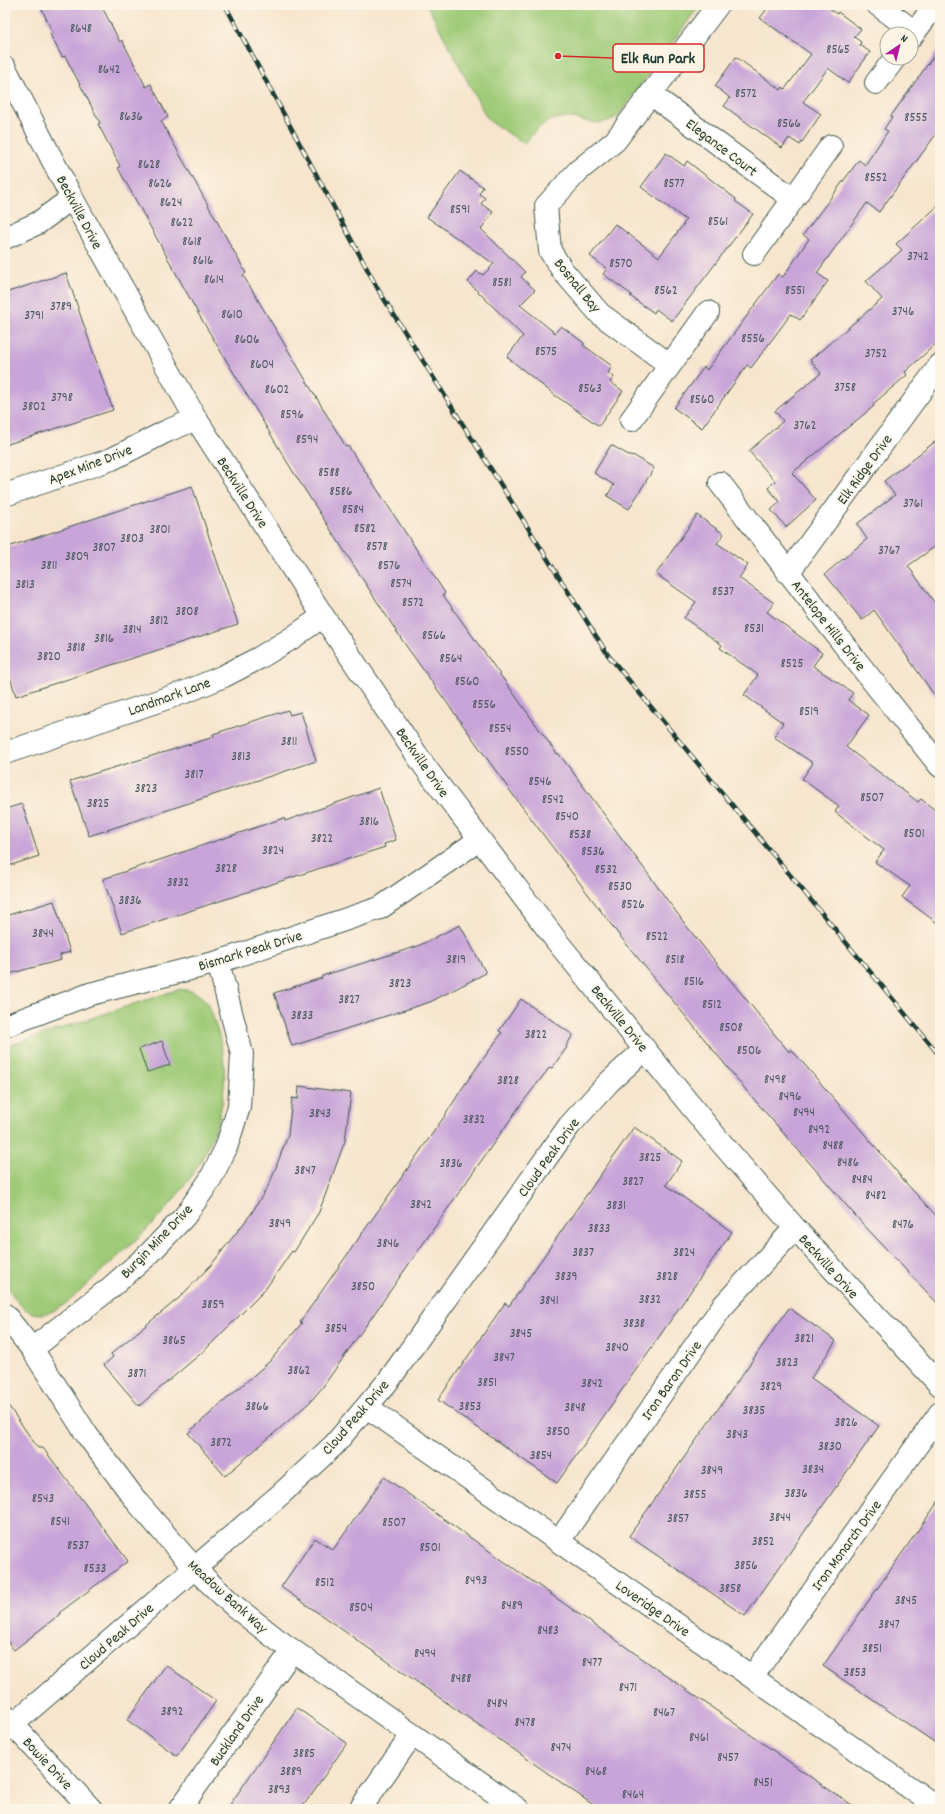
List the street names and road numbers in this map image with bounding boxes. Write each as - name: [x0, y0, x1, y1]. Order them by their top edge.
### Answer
- street label: Elegance Court: [680, 114, 762, 183]
- street label: Beckville Drive: [50, 172, 107, 254]
- street label: Bosnall Bay: [547, 254, 606, 319]
- street label: Elk Ridge Drive: [832, 430, 899, 510]
- street label: Apex Mine Drive: [46, 440, 136, 492]
- street label: Beckville Drive: [210, 453, 273, 533]
- street label: Antelope Hills Drive: [785, 576, 870, 677]
- street label: Landmark Lane: [125, 673, 214, 723]
- street label: Beckville Drive: [389, 724, 454, 803]
- street label: Bismark Peak Drive: [196, 926, 306, 978]
- street label: Beckville Drive: [584, 981, 653, 1058]
- street label: Cloud Peak Drive: [513, 1114, 586, 1202]
- street label: Burgin Mine Drive: [116, 1200, 199, 1285]
- street label: Beckville Drive: [792, 1230, 863, 1305]
- street label: Iron Baron Drive: [637, 1336, 709, 1426]
- street label: Cloud Peak Drive: [318, 1376, 396, 1461]
- street label: Iron Monarch Drive: [807, 1496, 888, 1596]
- street label: Meadow Bank Way: [182, 1555, 272, 1640]
- street label: Loveridge Drive: [610, 1576, 694, 1644]
- street label: Cloud Peak Drive: [75, 1598, 160, 1676]
- street label: Buckland Drive: [205, 1691, 271, 1771]
- street label: Bowie Drive: [16, 1733, 77, 1796]

